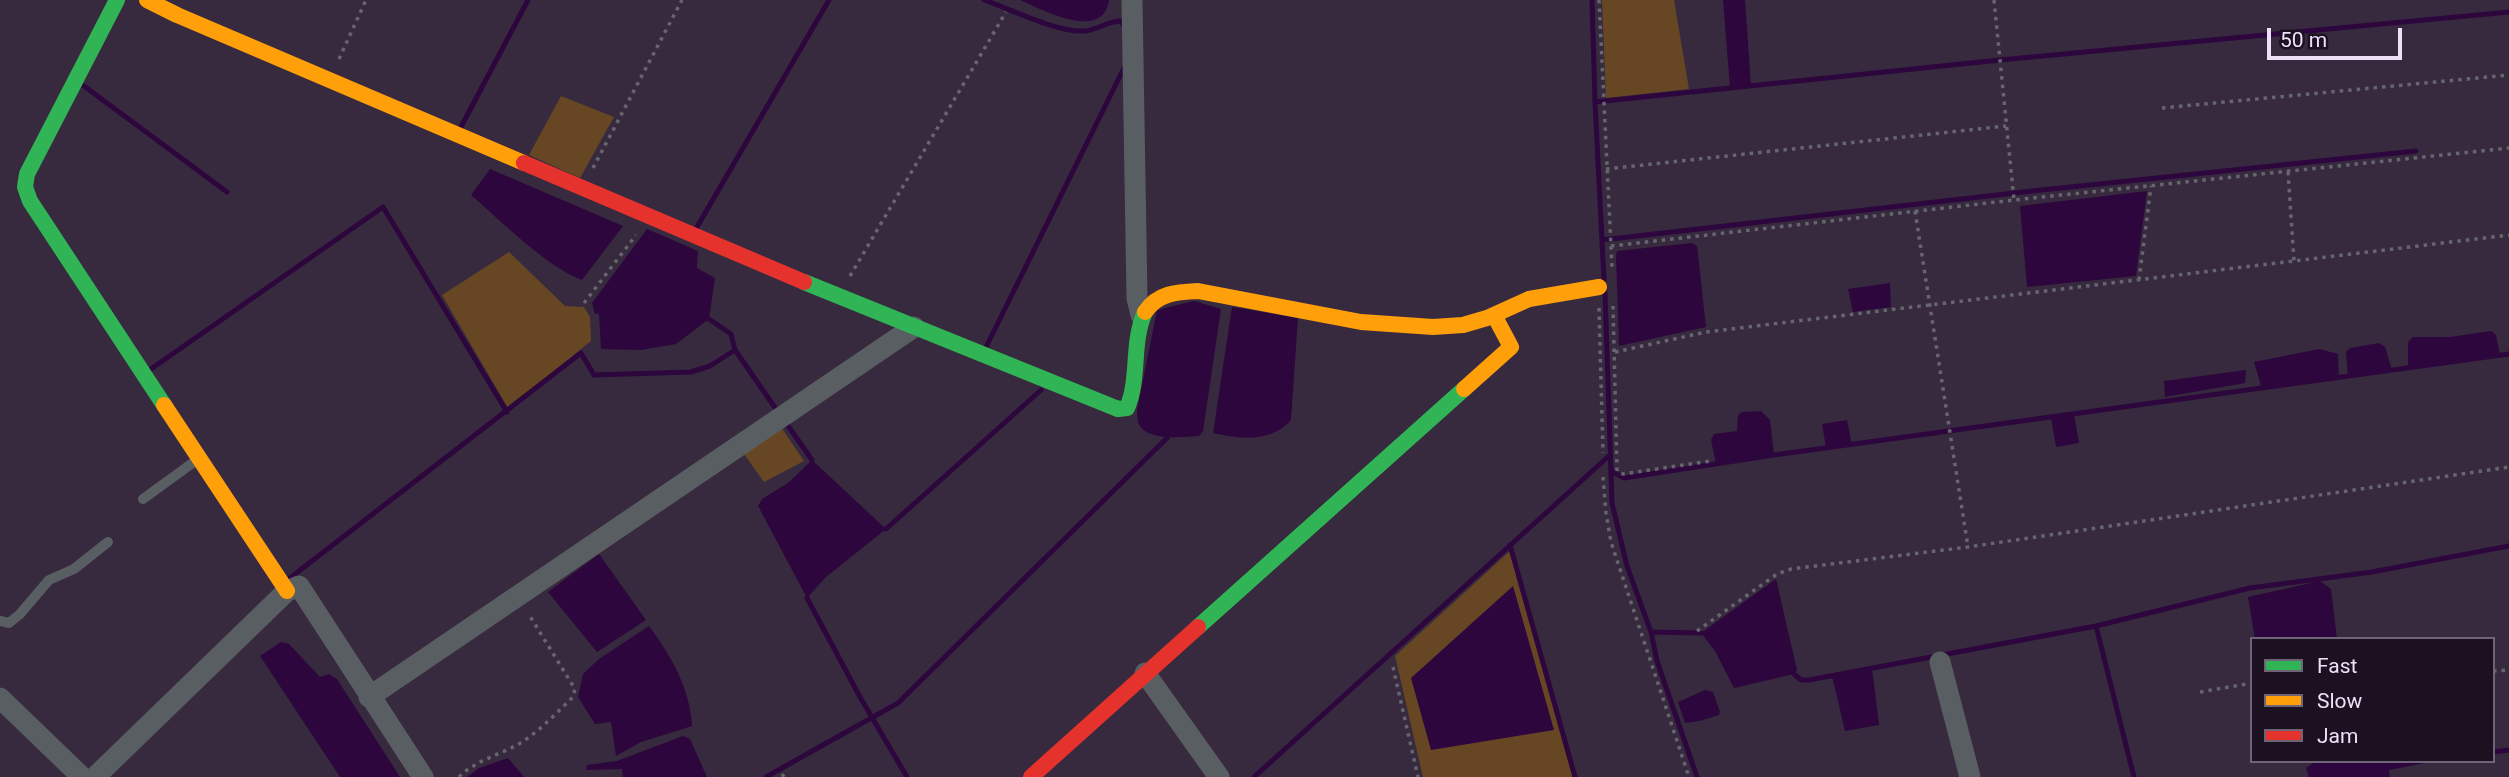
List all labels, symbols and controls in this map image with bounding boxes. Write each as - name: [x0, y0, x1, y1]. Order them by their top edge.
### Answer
- scale bar: [2271, 14, 2406, 58]
- text: 50 m: [2280, 28, 2327, 52]
- legend: [2250, 637, 2495, 763]
- text: Fast: [2317, 654, 2357, 678]
- text: Slow: [2317, 689, 2362, 713]
- text: Jam: [2317, 724, 2358, 748]

